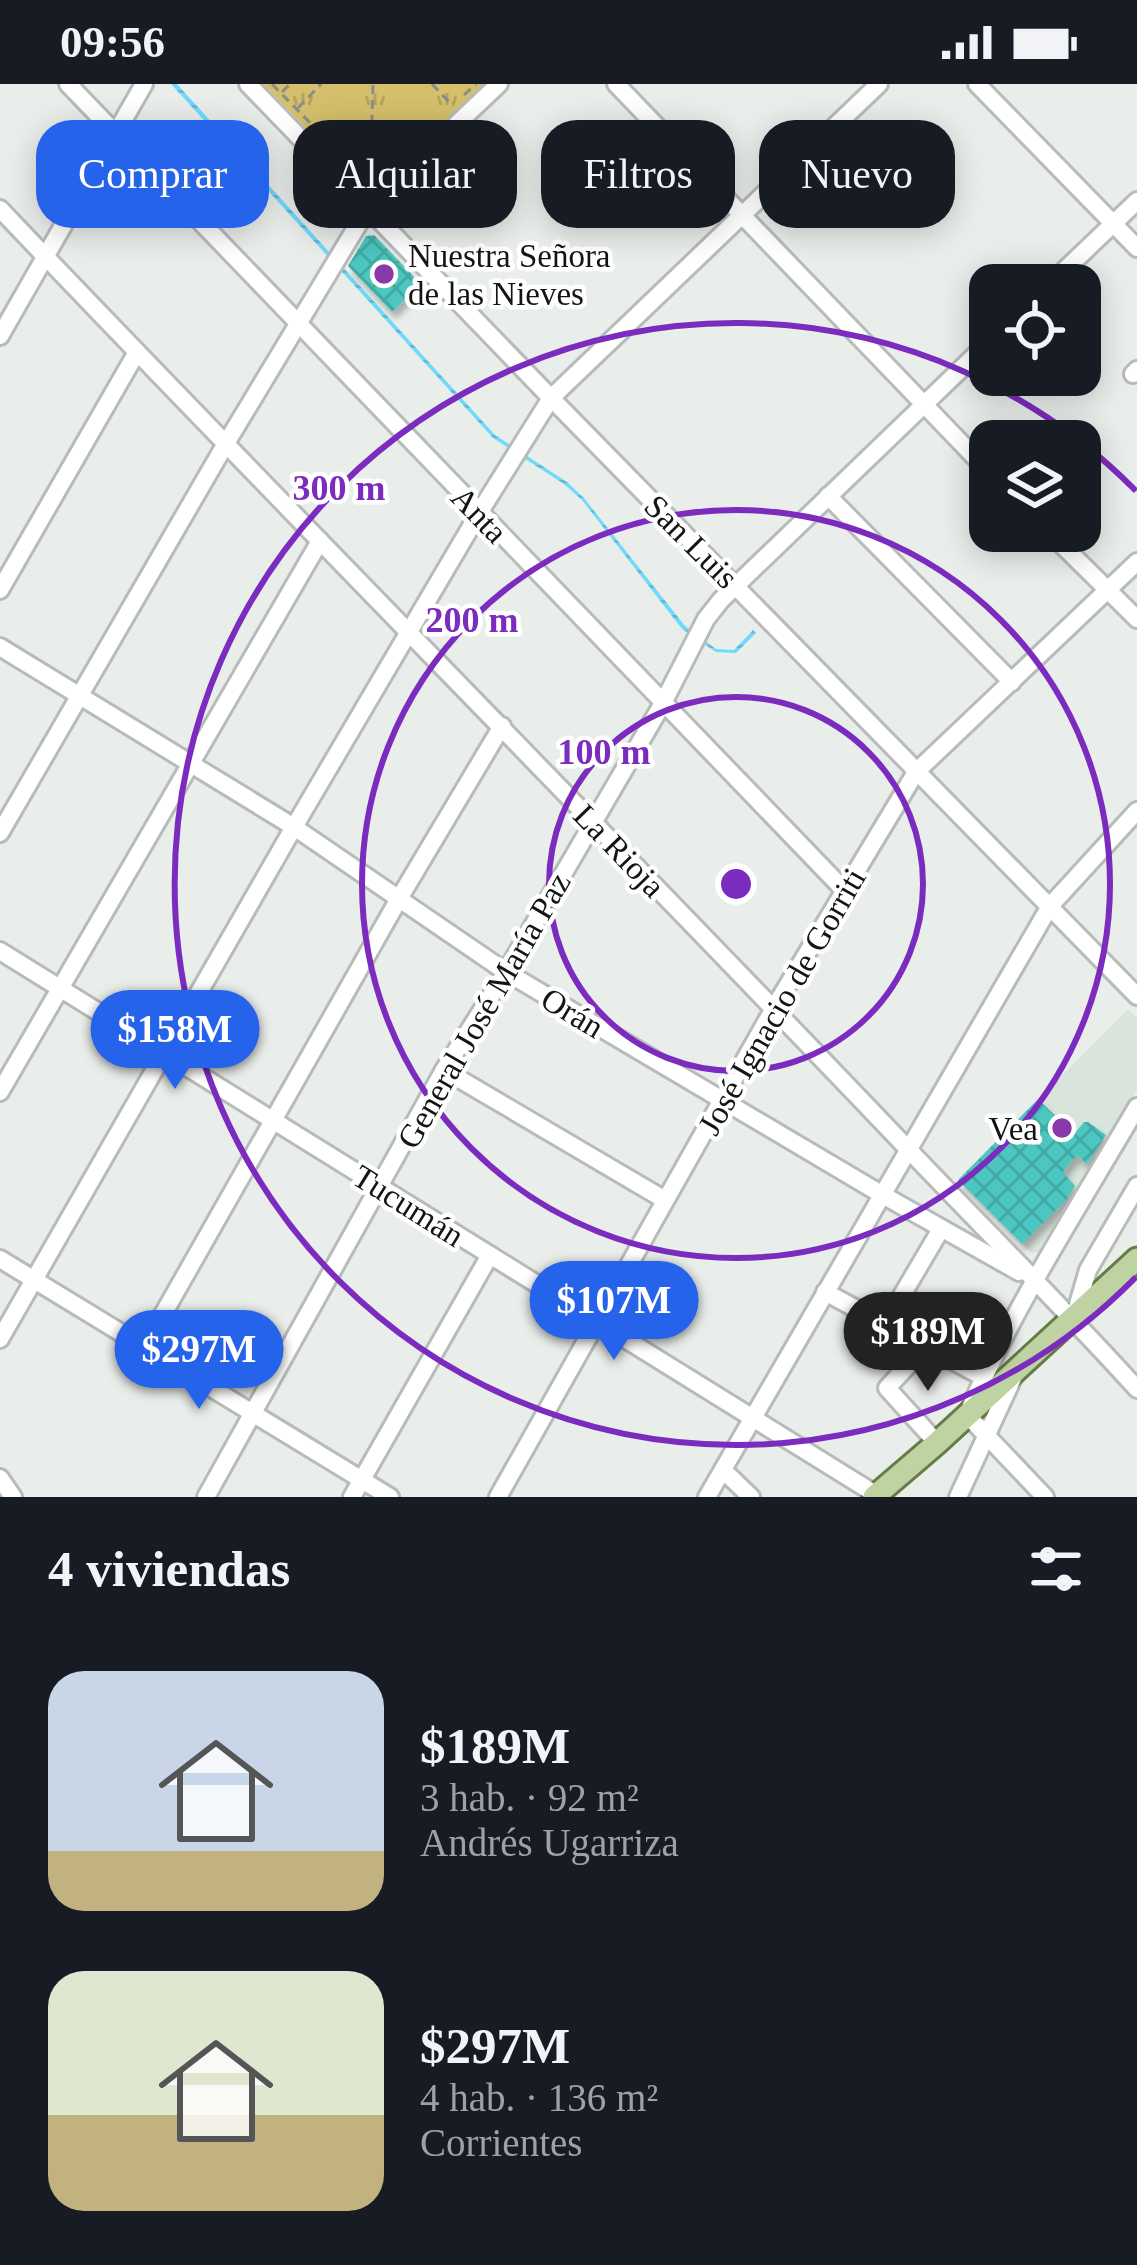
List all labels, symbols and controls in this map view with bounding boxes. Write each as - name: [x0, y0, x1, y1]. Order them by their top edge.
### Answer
- text: 09:56: [60, 17, 165, 67]
- chip: Comprar: [36, 120, 269, 228]
- chip: Alquilar: [293, 120, 517, 228]
- chip: Filtros: [541, 120, 735, 228]
- chip: Nuevo: [759, 120, 955, 228]
- place label: Nuestra Señora de las Nieves: [408, 238, 611, 312]
- marker: Nuestra Señora de las Nieves: [371, 261, 397, 287]
- map controls: [969, 264, 1101, 552]
- button: locate: [969, 264, 1101, 396]
- button: layers: [969, 420, 1101, 552]
- text: 300 m: [293, 468, 386, 508]
- street label: Anta: [444, 479, 515, 551]
- street label: San Luis: [637, 488, 745, 596]
- text: 200 m: [426, 600, 519, 640]
- text: 100 m: [558, 732, 651, 772]
- street label: La Rioja: [567, 797, 672, 905]
- street label: José Ignacio de Gorriti: [691, 862, 873, 1141]
- centre of rings: [715, 863, 757, 905]
- street label: General José María Paz: [390, 866, 578, 1155]
- street label: Orán: [535, 980, 610, 1045]
- pin: $158M: [91, 990, 259, 1092]
- text: $158M: [118, 1007, 232, 1050]
- place label: Vea: [989, 1111, 1038, 1147]
- marker: Vea: [1049, 1115, 1075, 1141]
- street label: Tucumán: [347, 1158, 470, 1254]
- pin: $107M: [530, 1261, 698, 1363]
- text: $107M: [557, 1278, 671, 1321]
- pin: $189M: [844, 1292, 1012, 1394]
- text: $189M: [871, 1309, 985, 1352]
- pin: $297M: [115, 1310, 283, 1412]
- text: $297M: [142, 1327, 256, 1370]
- icon: filters: [1023, 1536, 1089, 1602]
- text: 4 viviendas: [48, 1541, 290, 1597]
- text: $189M: [420, 1718, 570, 1774]
- icon: home: [144, 1719, 288, 1863]
- text: 3 hab. · 92 m²: [420, 1776, 639, 1819]
- text: Andrés Ugarriza: [420, 1821, 679, 1864]
- text: $297M: [420, 2018, 570, 2074]
- icon: home: [144, 2019, 288, 2163]
- text: 4 hab. · 136 m²: [420, 2076, 658, 2119]
- text: Corrientes: [420, 2121, 582, 2164]

